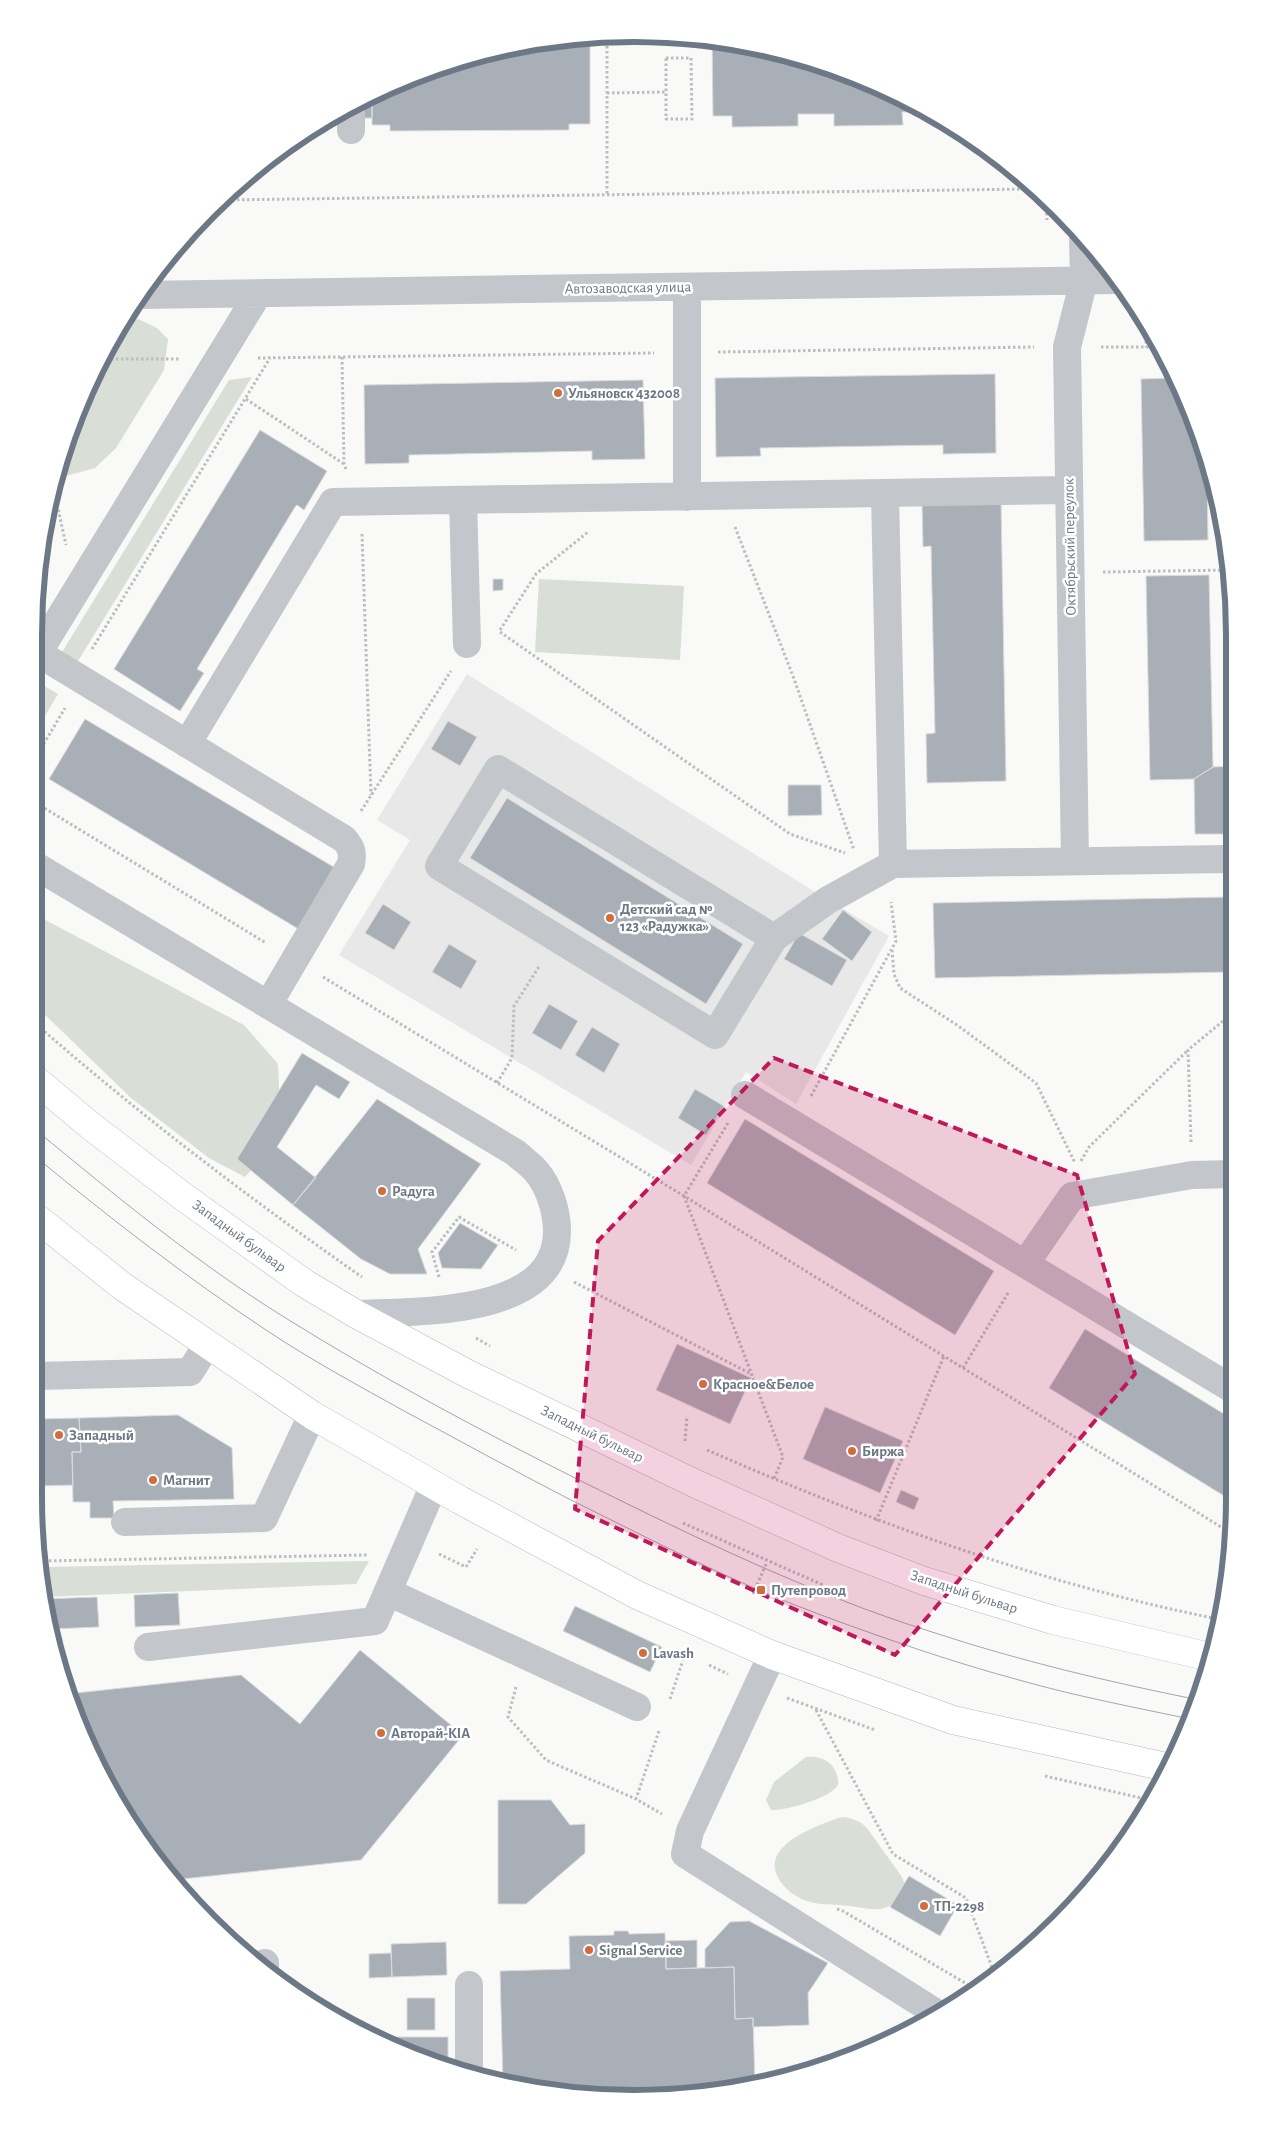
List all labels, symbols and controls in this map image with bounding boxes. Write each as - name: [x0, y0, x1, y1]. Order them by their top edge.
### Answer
- street label: Автозаводская улица: [564, 279, 692, 297]
- place label: Ульяновск 432008: [568, 386, 680, 401]
- marker: Ульяновск 432008: [552, 387, 564, 399]
- street label: Октябрьский переулок: [1061, 478, 1079, 616]
- place label: Детский сад № 123 «Радужка»: [620, 902, 713, 934]
- marker: Детский сад № 123 «Радужка»: [604, 912, 616, 924]
- place label: Радуга: [392, 1184, 435, 1199]
- marker: Радуга: [376, 1185, 388, 1197]
- street label: Западный бульвар: [189, 1197, 289, 1275]
- place label: Красное&Белое: [713, 1377, 814, 1392]
- marker: Красное&Белое: [697, 1378, 709, 1390]
- street label: Западный бульвар: [538, 1403, 646, 1465]
- place label: Западный: [69, 1428, 134, 1443]
- marker: Западный: [53, 1429, 65, 1441]
- place label: Биржа: [862, 1444, 904, 1459]
- marker: Биржа: [846, 1445, 858, 1457]
- place label: Магнит: [163, 1473, 210, 1488]
- marker: Магнит: [147, 1474, 159, 1486]
- street label: Западный бульвар: [909, 1568, 1020, 1617]
- place label: Путепровод: [771, 1583, 846, 1598]
- marker: Путепровод: [755, 1584, 767, 1596]
- place label: Lavash: [653, 1646, 694, 1661]
- marker: Lavash: [637, 1647, 649, 1659]
- place label: Авторай-KIA: [391, 1726, 470, 1741]
- marker: Авторай-KIA: [375, 1727, 387, 1739]
- place label: ТП-2298: [934, 1899, 984, 1914]
- marker: ТП-2298: [918, 1900, 930, 1912]
- place label: Signal Service: [599, 1943, 682, 1958]
- marker: Signal Service: [583, 1944, 595, 1956]

